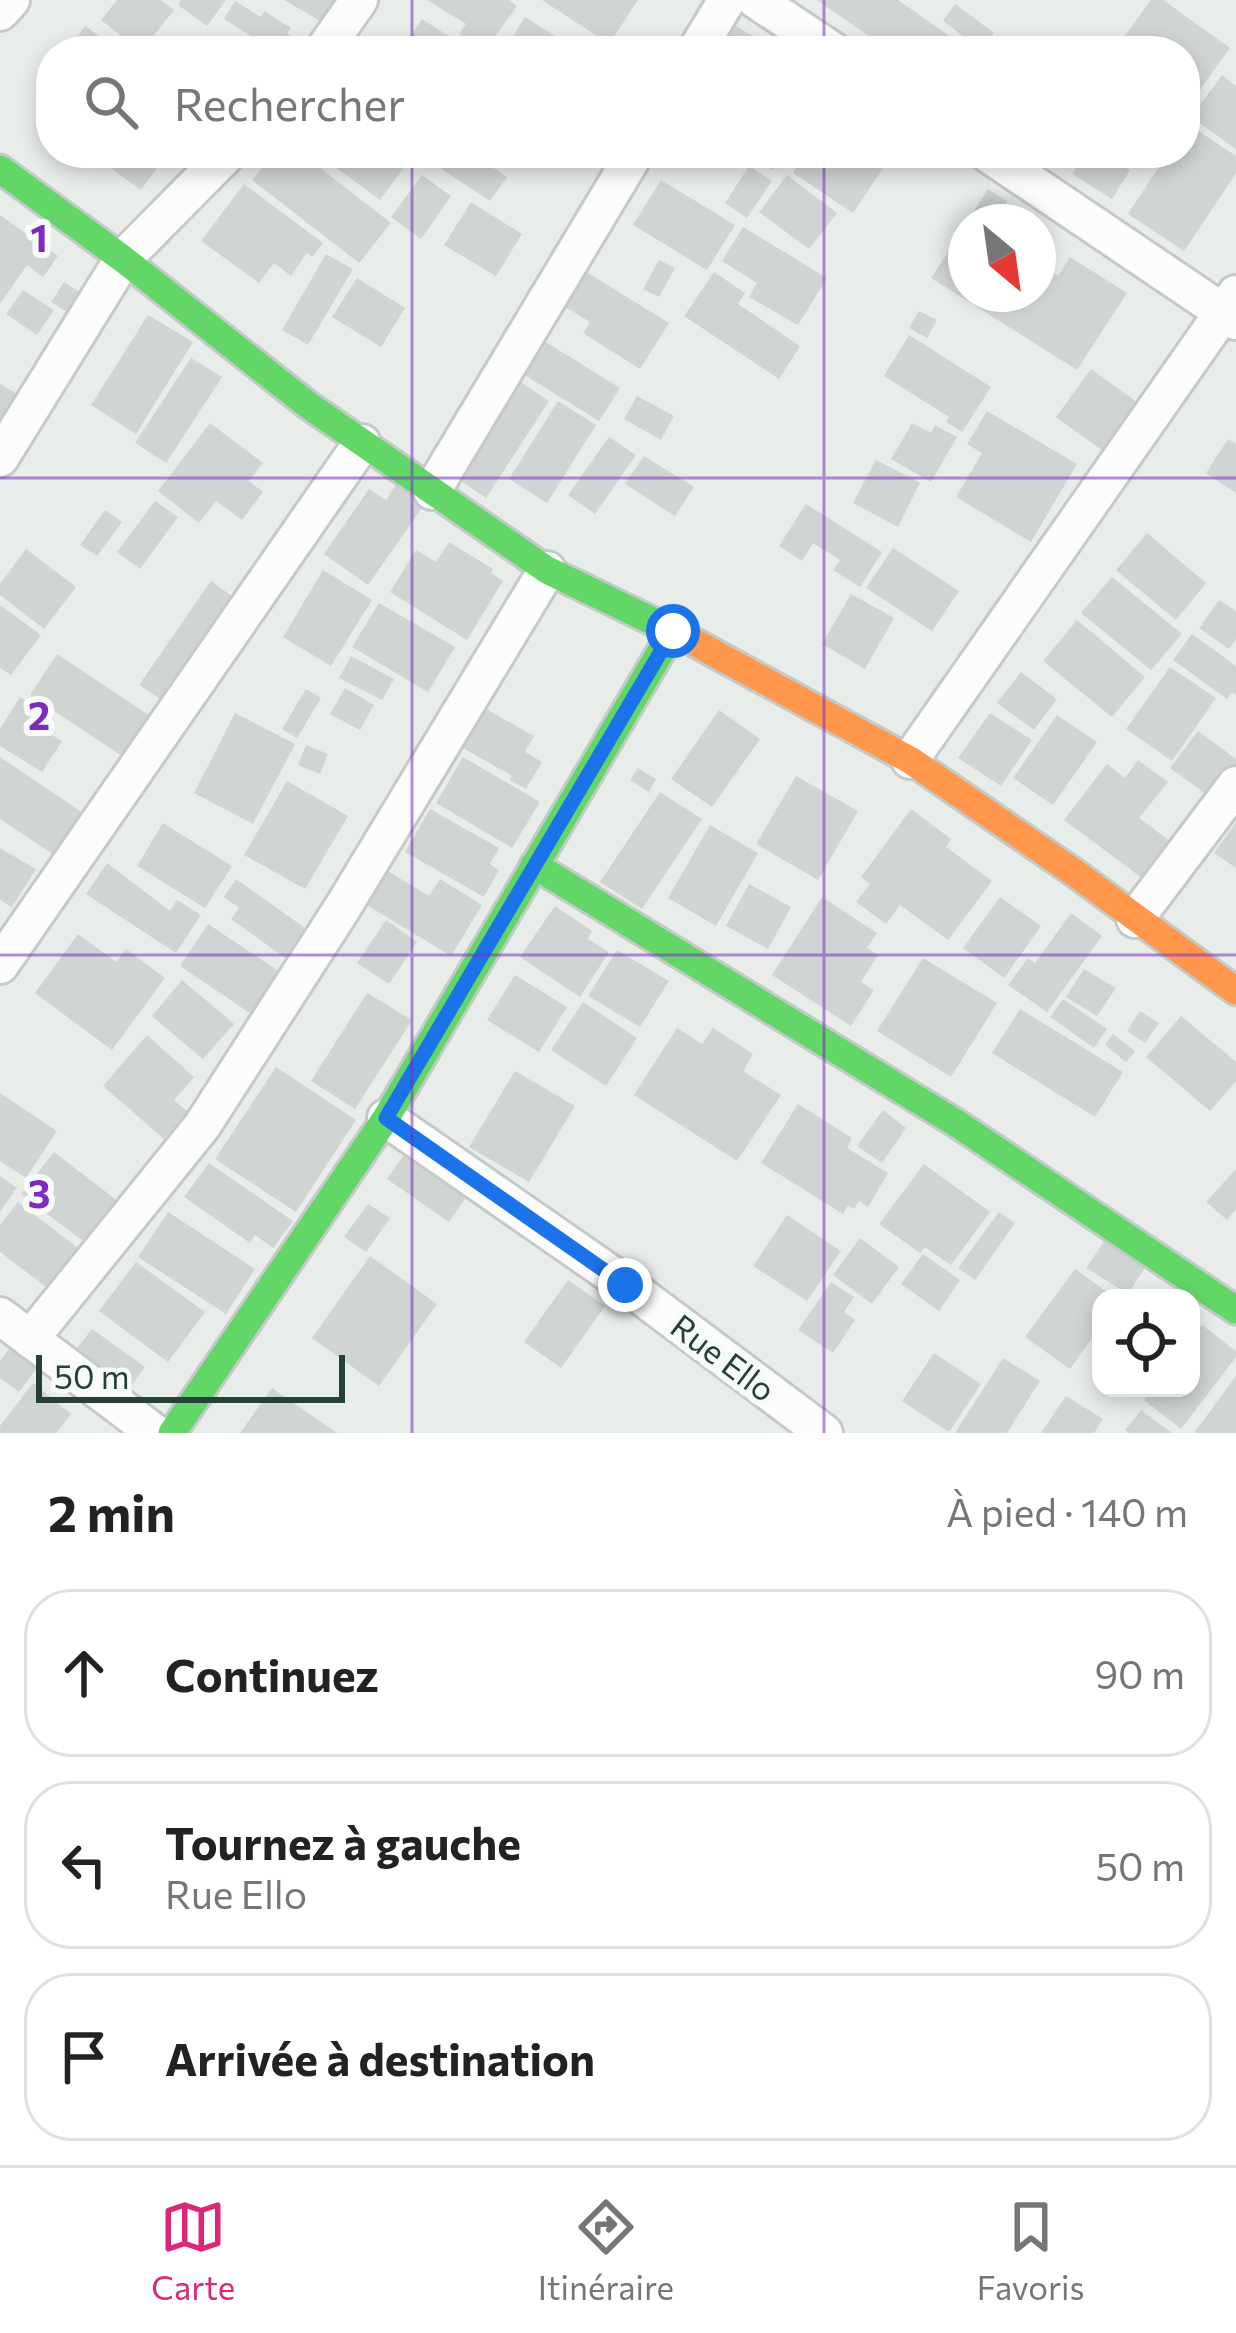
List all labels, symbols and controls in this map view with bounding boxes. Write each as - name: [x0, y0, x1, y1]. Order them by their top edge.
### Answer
- search box: [36, 36, 1200, 168]
- icon: search: [78, 69, 144, 135]
- text: Rechercher: [174, 75, 405, 130]
- north arrow: [948, 204, 1056, 312]
- text: 1: [30, 212, 48, 260]
- route start: [646, 604, 700, 658]
- text: 2: [28, 690, 50, 738]
- text: 3: [28, 1168, 50, 1216]
- route end: [598, 1258, 652, 1312]
- map controls: [1092, 1289, 1200, 1397]
- button: locate: [1092, 1289, 1200, 1397]
- street label: Rue Ello: [664, 1304, 784, 1409]
- scale bar: [36, 1349, 345, 1402]
- text: 50 m: [54, 1355, 130, 1396]
- text: 2 min: [48, 1480, 175, 1543]
- text: À pied · 140 m: [946, 1487, 1188, 1535]
- icon: ahead: [51, 1640, 117, 1706]
- text: Continuez: [165, 1646, 379, 1701]
- text: 90 m: [1094, 1649, 1185, 1697]
- text: Tournez à gauche: [165, 1814, 521, 1869]
- icon: left: [51, 1832, 117, 1898]
- text: 50 m: [1096, 1841, 1185, 1889]
- text: Rue Ello: [165, 1869, 307, 1917]
- icon: arrive: [51, 2024, 117, 2090]
- text: Arrivée à destination: [165, 2030, 595, 2085]
- tab: Carte: [151, 2194, 235, 2307]
- tab: Itinéraire: [538, 2194, 674, 2307]
- tab: Favoris: [977, 2194, 1085, 2307]

